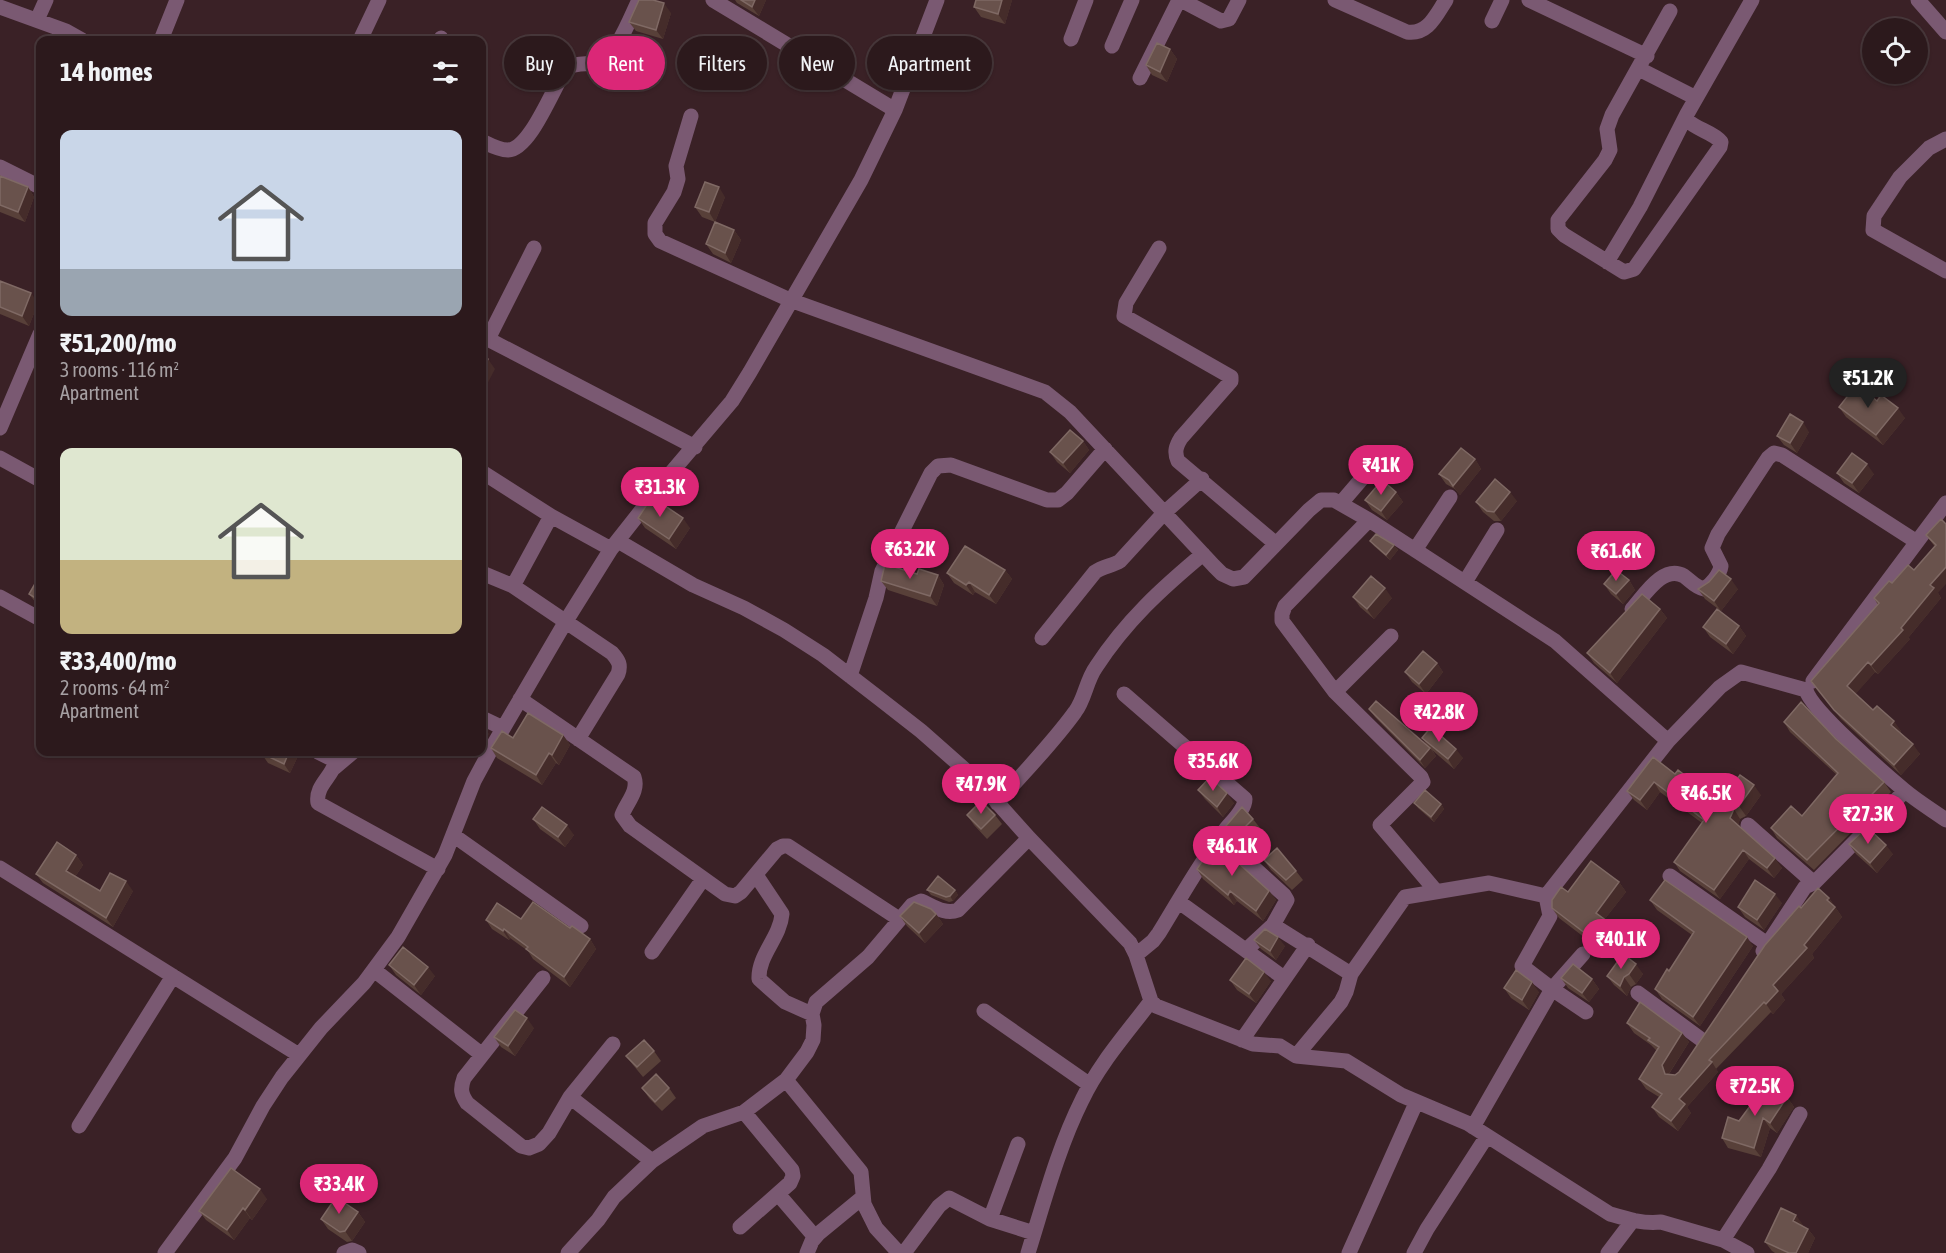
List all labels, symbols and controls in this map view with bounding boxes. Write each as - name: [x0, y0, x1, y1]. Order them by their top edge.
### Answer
- map controls: [1862, 18, 1928, 84]
- button: locate: [1862, 18, 1928, 84]
- chip: Buy: [504, 36, 575, 90]
- chip: Rent: [587, 36, 665, 90]
- chip: Filters: [677, 36, 767, 90]
- chip: New: [779, 36, 855, 90]
- chip: Apartment: [867, 36, 992, 90]
- icon: filters: [429, 56, 462, 89]
- text: 14 homes: [60, 57, 153, 87]
- icon: home: [207, 169, 315, 277]
- text: ₹51,200/mo: [60, 328, 177, 358]
- text: 3 rooms · 116 m²: [60, 358, 179, 381]
- pin: ₹51.2K: [1819, 358, 1917, 409]
- text: ₹51.2K: [1843, 366, 1893, 389]
- text: Apartment: [60, 381, 139, 404]
- pin: ₹41K: [1345, 445, 1417, 496]
- text: ₹41K: [1362, 453, 1400, 476]
- pin: ₹31.3K: [611, 467, 709, 518]
- text: ₹31.3K: [635, 475, 685, 498]
- icon: home: [207, 487, 315, 595]
- pin: ₹63.2K: [861, 529, 959, 580]
- pin: ₹61.6K: [1567, 531, 1665, 582]
- text: ₹63.2K: [885, 537, 935, 560]
- text: ₹61.6K: [1591, 539, 1641, 562]
- text: ₹33,400/mo: [60, 646, 177, 676]
- text: 2 rooms · 64 m²: [60, 676, 170, 699]
- pin: ₹42.8K: [1390, 692, 1488, 743]
- text: Apartment: [60, 699, 139, 722]
- text: ₹42.8K: [1414, 700, 1464, 723]
- pin: ₹35.6K: [1164, 741, 1262, 792]
- text: ₹35.6K: [1188, 749, 1238, 772]
- pin: ₹47.9K: [932, 764, 1030, 815]
- text: ₹47.9K: [956, 772, 1006, 795]
- pin: ₹46.5K: [1657, 773, 1755, 824]
- text: ₹46.5K: [1681, 781, 1731, 804]
- pin: ₹27.3K: [1819, 794, 1917, 845]
- text: ₹27.3K: [1843, 802, 1893, 825]
- pin: ₹46.1K: [1183, 826, 1281, 877]
- text: ₹46.1K: [1207, 834, 1257, 857]
- pin: ₹40.1K: [1572, 919, 1670, 970]
- text: ₹40.1K: [1596, 927, 1646, 950]
- pin: ₹72.5K: [1706, 1066, 1804, 1117]
- text: ₹72.5K: [1730, 1074, 1780, 1097]
- pin: ₹33.4K: [290, 1164, 388, 1215]
- text: ₹33.4K: [314, 1172, 364, 1195]

